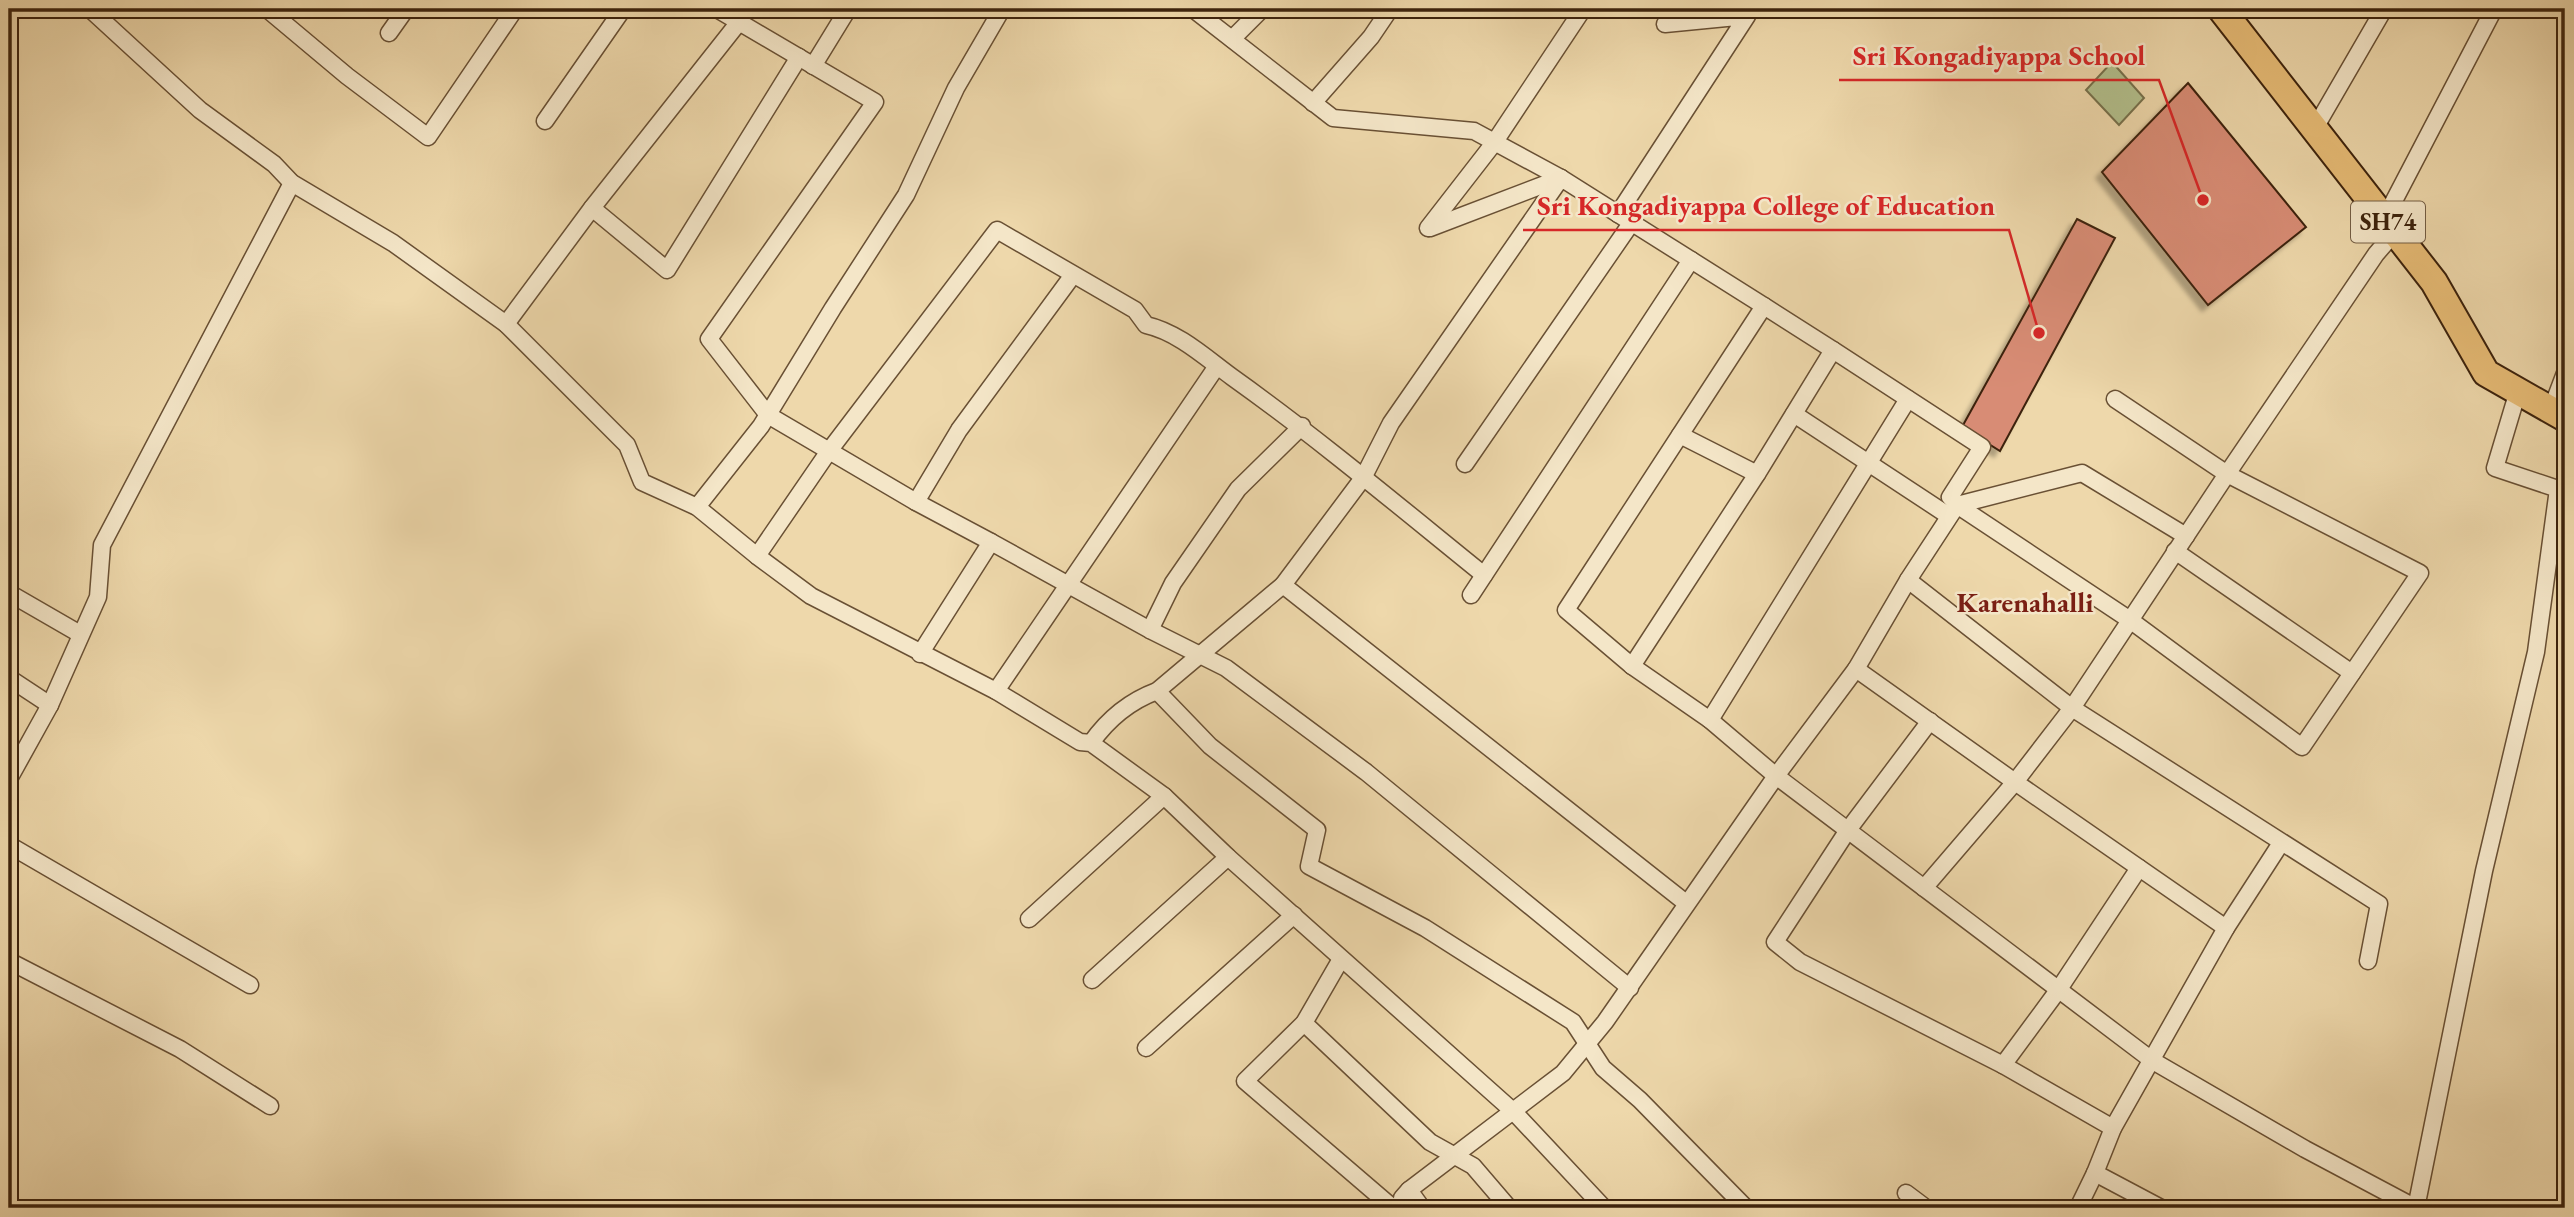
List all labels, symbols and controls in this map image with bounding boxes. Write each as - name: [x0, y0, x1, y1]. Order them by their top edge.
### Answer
- callout: Sri Kongadiyappa School: [1839, 31, 2159, 80]
- text: Sri Kongadiyappa School: [1853, 37, 2145, 73]
- callout: Sri Kongadiyappa College of Education: [1523, 181, 2009, 230]
- text: Sri Kongadiyappa College of Education: [1537, 187, 1995, 223]
- road number: SH74: [2351, 202, 2425, 243]
- district label: Karenahalli: [1957, 584, 2093, 620]

